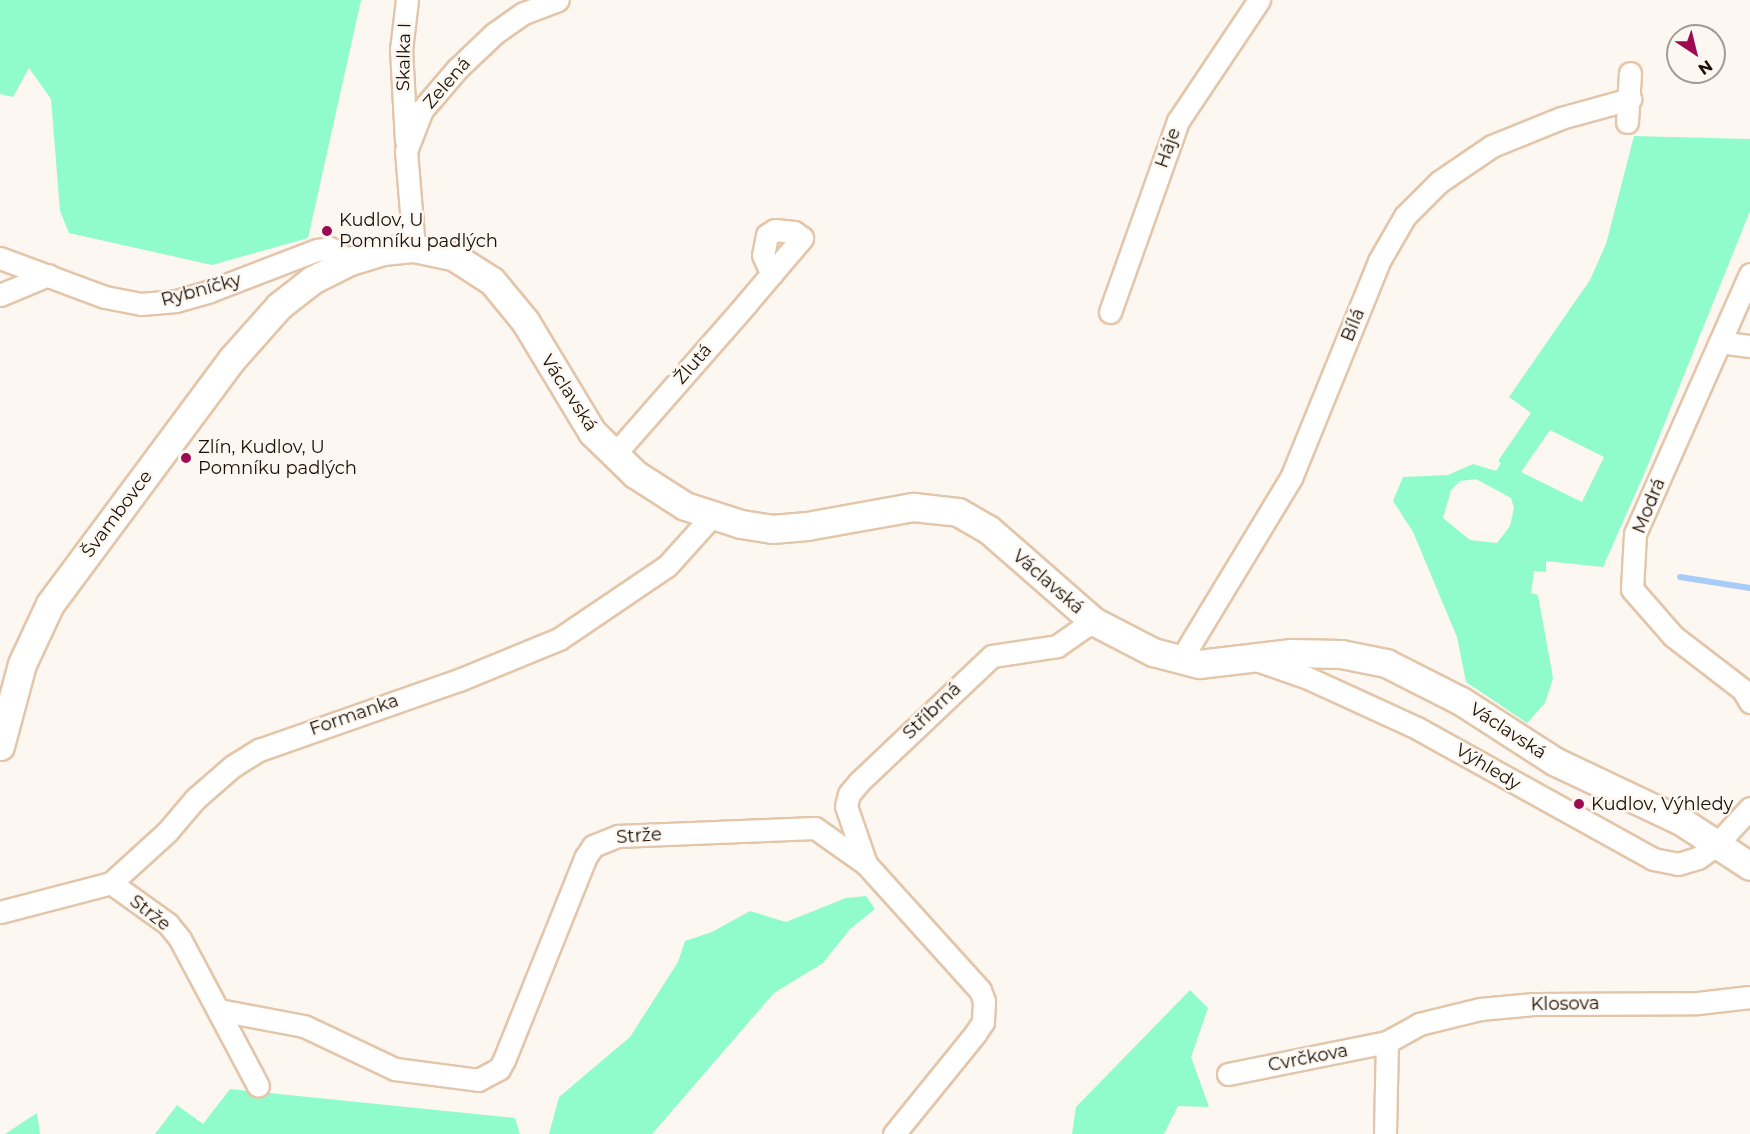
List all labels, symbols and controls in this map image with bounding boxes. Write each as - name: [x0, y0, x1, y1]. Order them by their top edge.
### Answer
- street label: Skalka I: [393, 23, 415, 91]
- north arrow: [1666, 24, 1726, 84]
- street label: Zelená: [419, 53, 475, 113]
- text: N: [1695, 56, 1716, 79]
- street label: Háje: [1151, 125, 1185, 171]
- place label: Kudlov, U Pomníku padlých: [339, 210, 498, 252]
- marker: Kudlov, U Pomníku padlých: [320, 224, 334, 238]
- street label: Rybníčky: [159, 269, 243, 311]
- street label: Bílá: [1337, 305, 1369, 345]
- street label: Žlutá: [670, 339, 716, 389]
- street label: Václavská: [536, 351, 602, 435]
- place label: Zlín, Kudlov, U Pomníku padlých: [198, 437, 357, 480]
- marker: Zlín, Kudlov, U Pomníku padlých: [179, 451, 193, 465]
- street label: Švambovce: [77, 466, 157, 562]
- street label: Modrá: [1628, 475, 1670, 537]
- street label: Václavská: [1008, 545, 1088, 619]
- street label: Stříbrná: [898, 678, 966, 744]
- street label: Formanka: [307, 690, 401, 740]
- street label: Václavská: [1466, 698, 1550, 764]
- street label: Výhledy: [1452, 739, 1524, 795]
- place label: Kudlov, Výhledy: [1591, 793, 1733, 815]
- marker: Kudlov, Výhledy: [1572, 797, 1586, 811]
- street label: Strže: [616, 824, 662, 848]
- street label: Strže: [125, 890, 175, 936]
- street label: Klosova: [1530, 993, 1600, 1015]
- street label: Cvrčkova: [1266, 1040, 1350, 1076]

